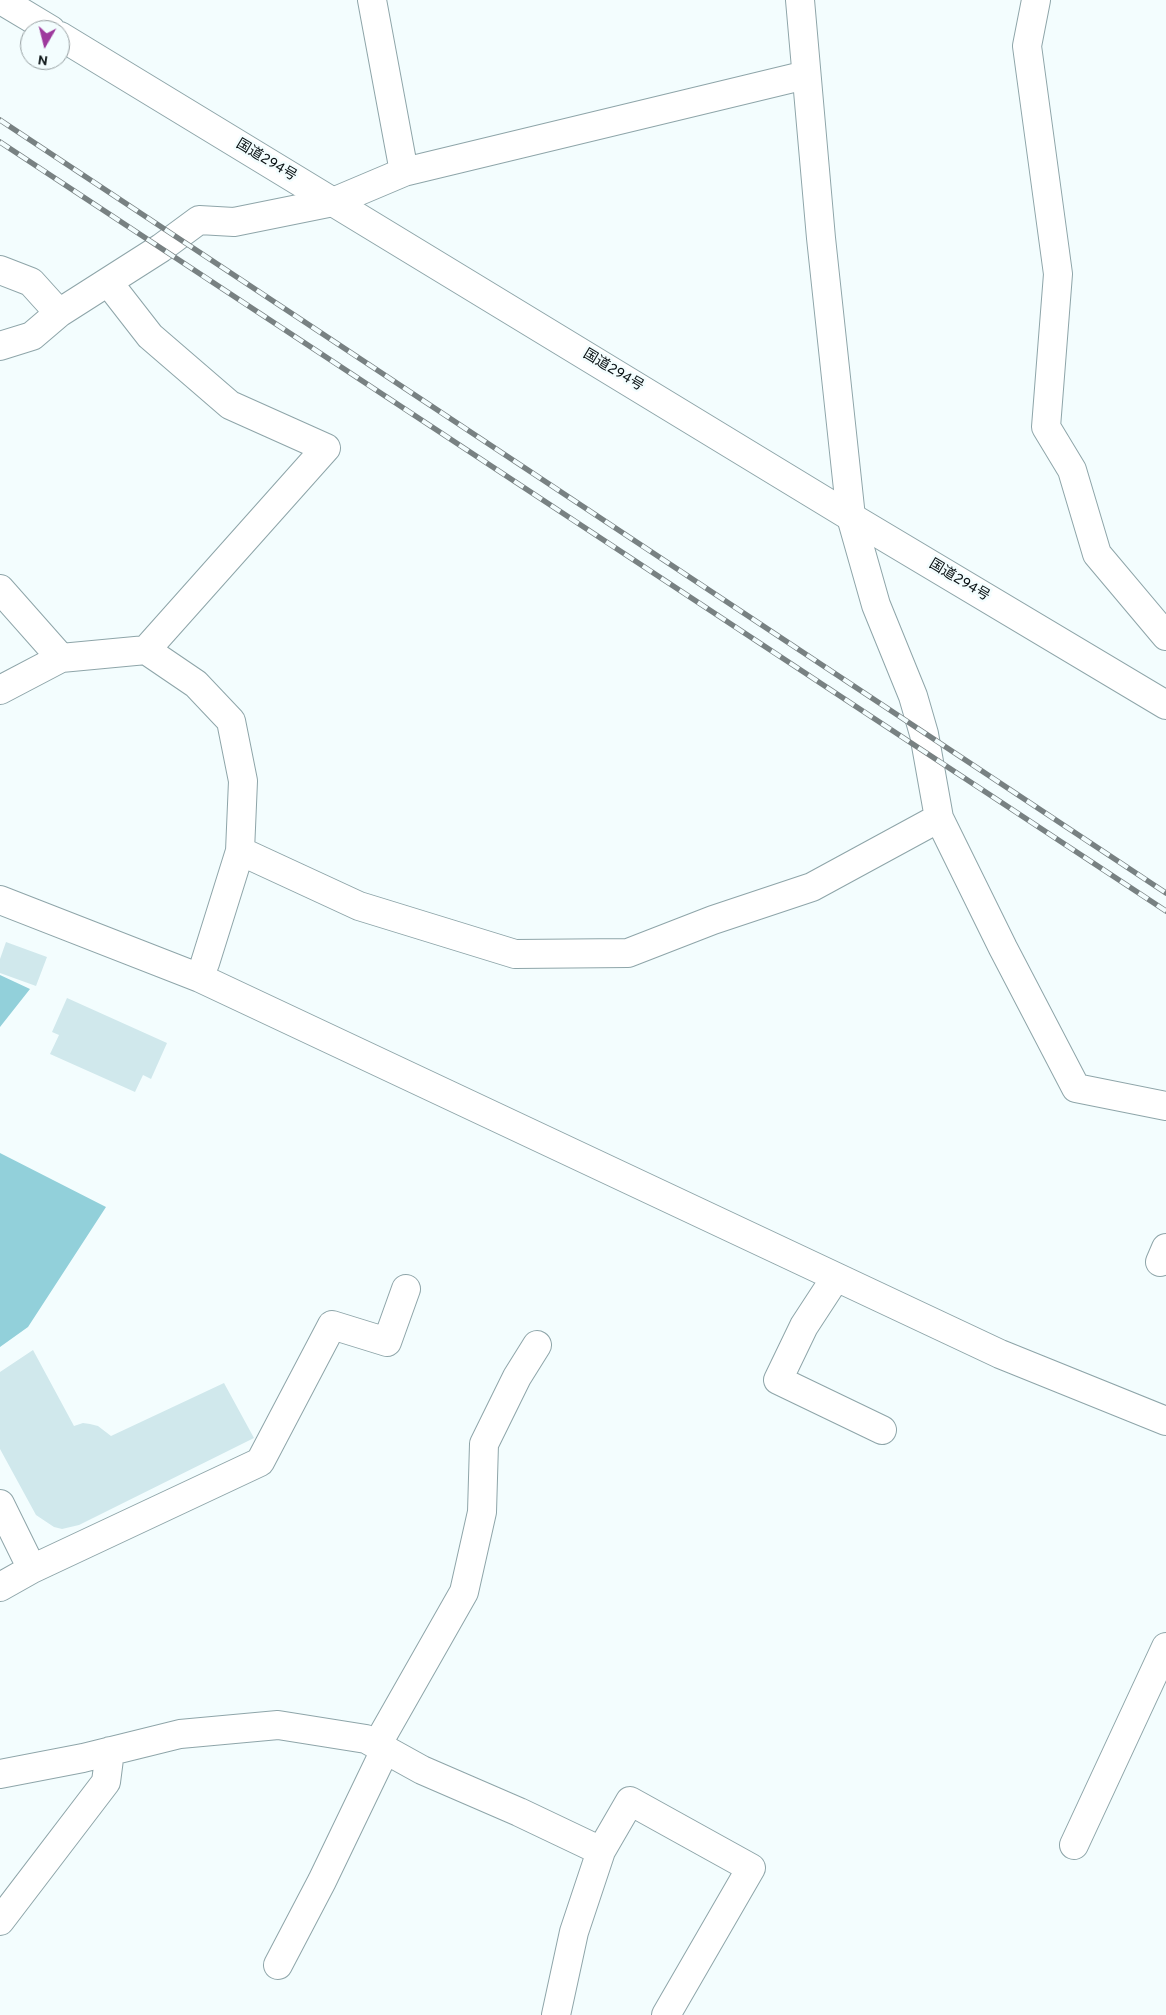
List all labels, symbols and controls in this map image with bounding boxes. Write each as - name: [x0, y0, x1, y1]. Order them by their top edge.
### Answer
- north arrow: [20, 20, 70, 70]
- text: N: [37, 50, 49, 68]
- street label: 国道294号: [233, 136, 299, 186]
- street label: 国道294号: [580, 346, 646, 396]
- street label: 国道294号: [926, 556, 992, 606]

